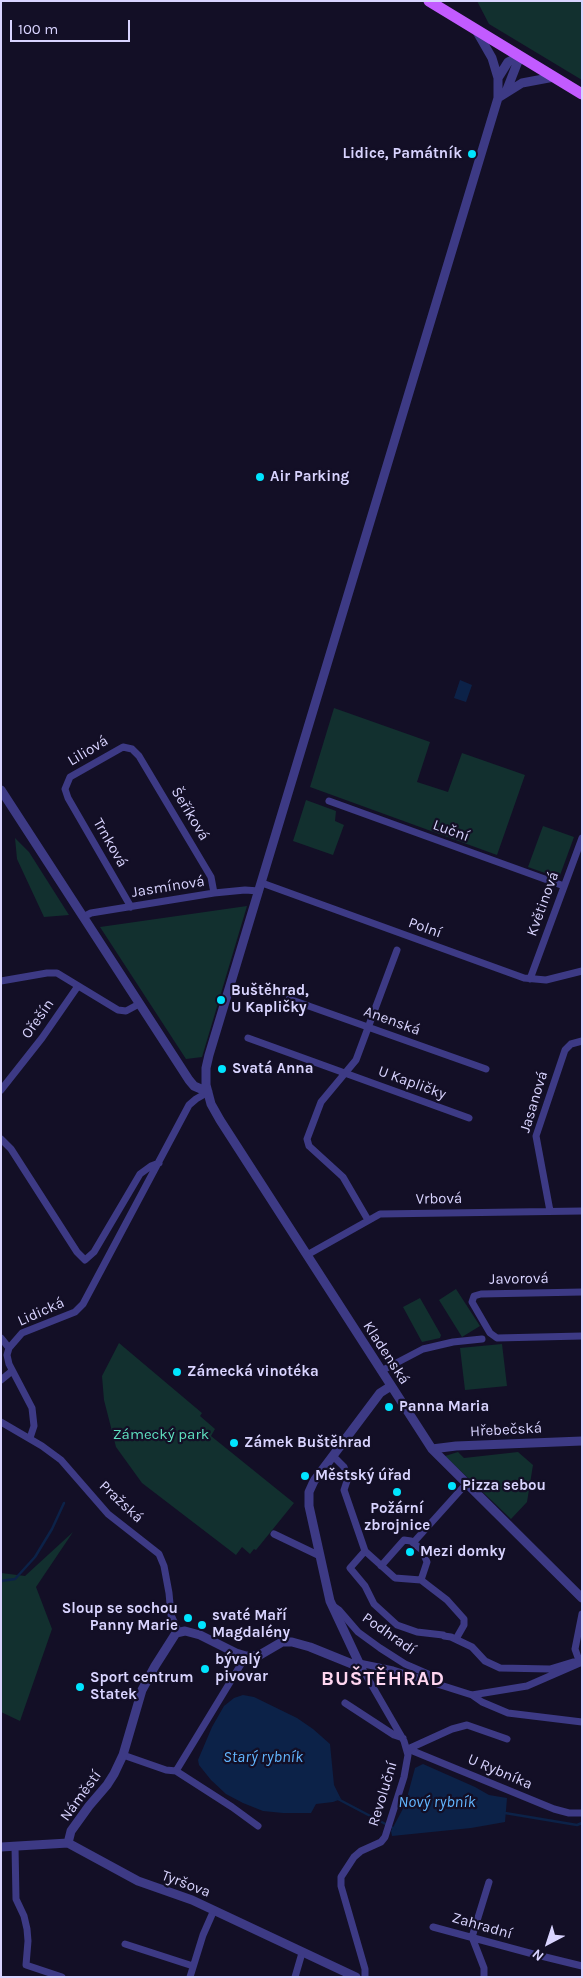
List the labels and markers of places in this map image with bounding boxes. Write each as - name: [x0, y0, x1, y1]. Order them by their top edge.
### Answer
- place label: Lidice, Památník: [343, 145, 462, 163]
- marker: Lidice, Památník: [466, 148, 478, 160]
- place label: Air Parking: [270, 468, 349, 486]
- marker: Air Parking: [254, 471, 266, 483]
- place label: Buštěhrad, U Kapličky: [231, 982, 309, 1017]
- marker: Buštěhrad, U Kapličky: [215, 994, 227, 1006]
- place label: Svatá Anna: [232, 1060, 313, 1078]
- marker: Svatá Anna: [216, 1063, 228, 1075]
- place label: Zámecká vinotéka: [187, 1363, 319, 1381]
- marker: Zámecká vinotéka: [171, 1366, 183, 1378]
- place label: Panna Maria: [399, 1398, 489, 1416]
- marker: Panna Maria: [383, 1401, 395, 1413]
- place label: Zámek Buštěhrad: [244, 1434, 371, 1452]
- marker: Zámek Buštěhrad: [228, 1437, 240, 1449]
- place label: Městský úřad: [315, 1467, 411, 1485]
- marker: Městský úřad: [299, 1470, 311, 1482]
- place label: Pizza sebou: [462, 1477, 546, 1495]
- marker: Pizza sebou: [446, 1480, 458, 1492]
- marker: Požární zbrojnice: [391, 1486, 403, 1498]
- place label: Požární zbrojnice: [364, 1500, 430, 1535]
- place label: Mezi domky: [420, 1543, 505, 1561]
- marker: Mezi domky: [404, 1546, 416, 1558]
- place label: Sloup se sochou Panny Marie: [62, 1600, 178, 1635]
- place label: svaté Maří Magdalény: [212, 1607, 290, 1642]
- marker: Sloup se sochou Panny Marie: [182, 1612, 194, 1624]
- marker: svaté Maří Magdalény: [196, 1619, 208, 1631]
- place label: bývalý pivovar: [215, 1651, 268, 1686]
- marker: bývalý pivovar: [199, 1663, 211, 1675]
- place label: Sport centrum Statek: [90, 1669, 193, 1704]
- marker: Sport centrum Statek: [74, 1681, 86, 1693]

